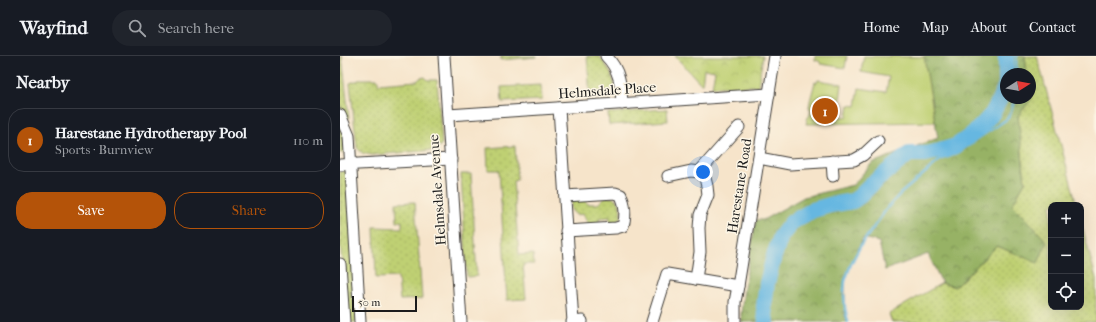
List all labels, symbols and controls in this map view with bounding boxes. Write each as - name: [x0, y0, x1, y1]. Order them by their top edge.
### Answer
- search box: [112, 10, 392, 46]
- text: Wayfind: [20, 17, 88, 39]
- icon: search: [126, 17, 148, 39]
- text: Search here: [158, 19, 234, 37]
- text: Home: [863, 19, 900, 36]
- text: Map: [922, 19, 949, 36]
- text: About: [971, 19, 1007, 36]
- text: Contact: [1029, 19, 1076, 36]
- north arrow: [1000, 68, 1036, 104]
- text: Nearby: [16, 72, 70, 92]
- street label: Helmsdale Place: [557, 79, 657, 102]
- pin: 1: [812, 96, 838, 126]
- text: Harestane Hydrotherapy Pool: [55, 124, 247, 142]
- text: 1: [28, 133, 32, 148]
- text: 110 m: [293, 133, 323, 148]
- street label: Helmsdale Avenue: [425, 134, 450, 246]
- street label: Harestane Road: [724, 137, 755, 235]
- text: Sports · Burnview: [55, 142, 153, 157]
- your location: [693, 162, 713, 182]
- button: Save: [16, 192, 166, 229]
- button: Share: [174, 192, 324, 229]
- map controls: [1048, 202, 1084, 310]
- button: +: [1048, 202, 1084, 238]
- button: −: [1048, 238, 1084, 274]
- button: locate: [1048, 274, 1084, 310]
- scale bar: [352, 294, 417, 313]
- text: 50 m: [358, 296, 380, 309]

